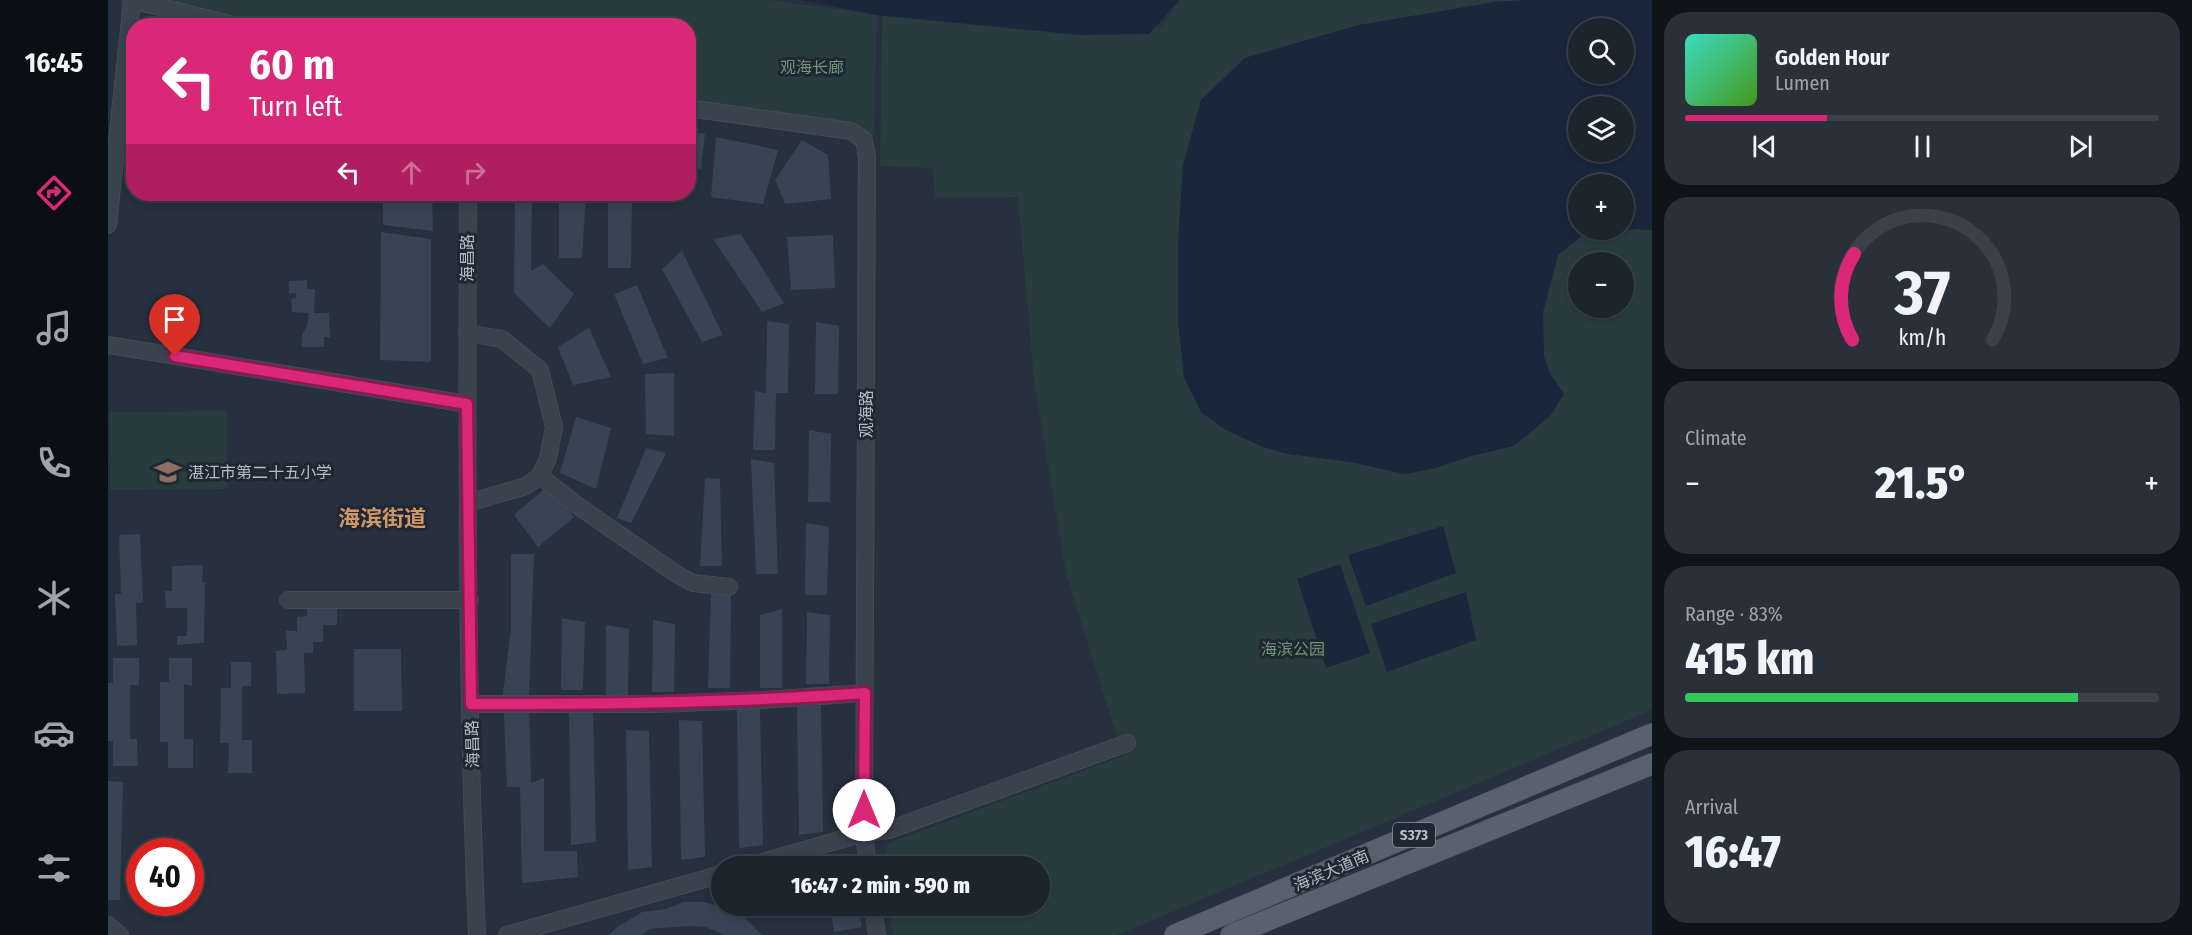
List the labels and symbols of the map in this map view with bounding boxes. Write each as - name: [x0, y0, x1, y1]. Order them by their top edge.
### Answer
- park label: 观海长廊: [780, 58, 844, 77]
- street label: 海昌路: [458, 234, 477, 282]
- pin: [149, 294, 200, 356]
- street label: 观海路: [857, 390, 876, 438]
- school or university icon: 湛江市第二十五小学: [153, 457, 183, 487]
- place label: 湛江市第二十五小学: [188, 463, 332, 482]
- district label: 海滨街道: [338, 505, 426, 532]
- park label: 海滨公园: [1261, 640, 1325, 659]
- street label: 海昌路: [463, 720, 482, 768]
- position arrow: [832, 778, 896, 842]
- road number: S373: [1393, 823, 1435, 847]
- speed limit sign: 40: [126, 838, 204, 916]
- street label: 海滨大道南: [1291, 846, 1372, 895]

